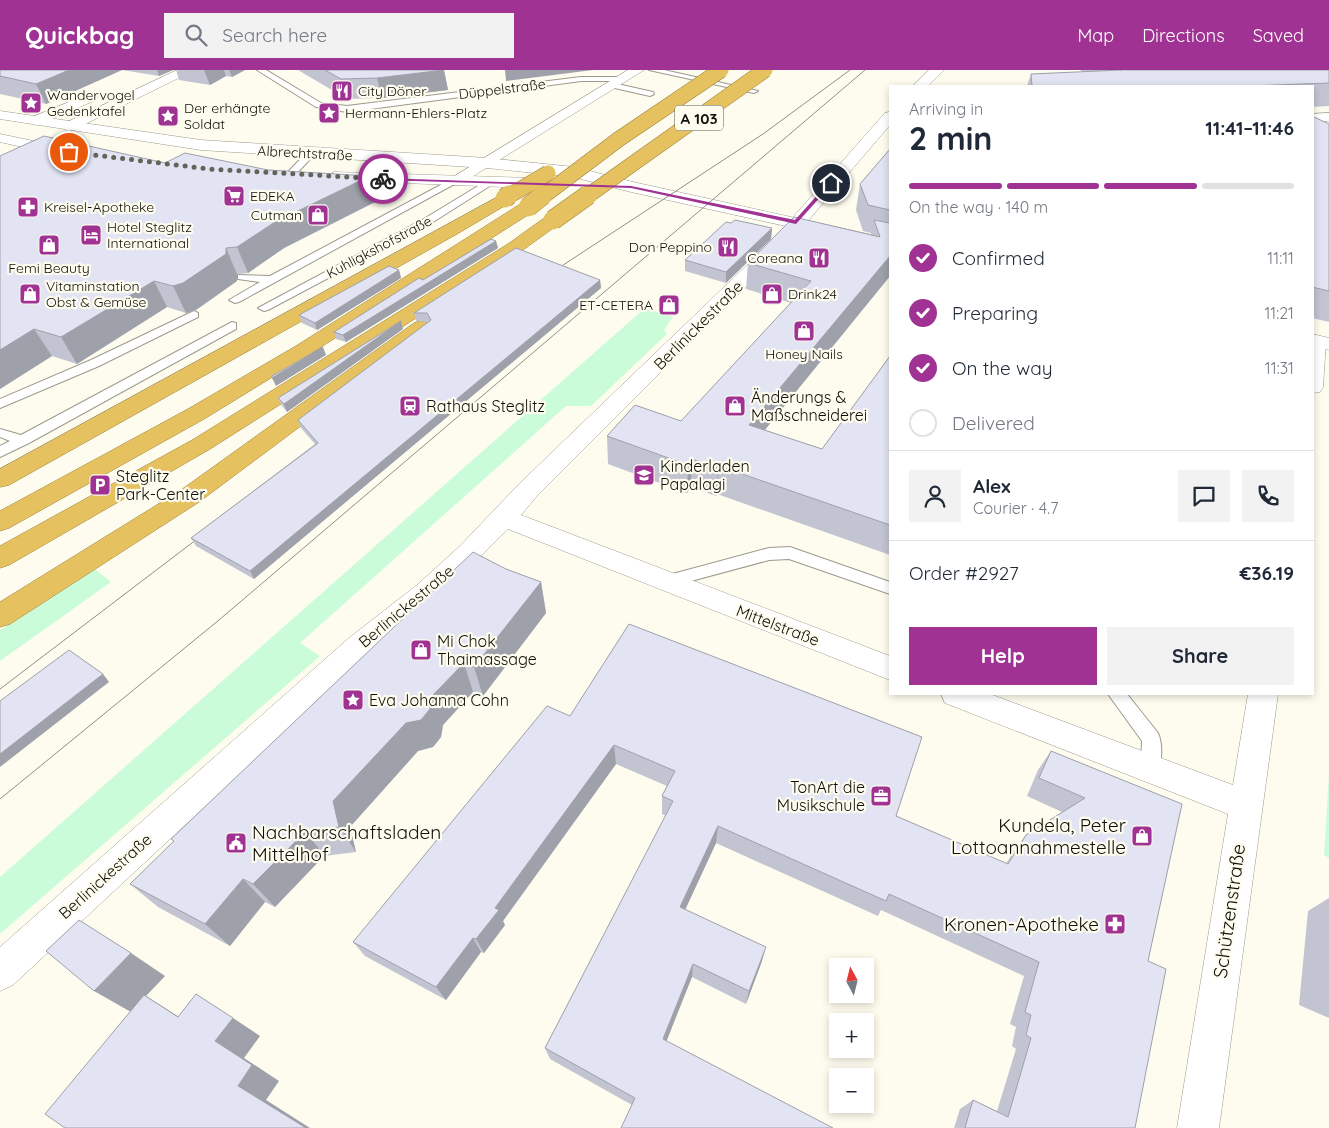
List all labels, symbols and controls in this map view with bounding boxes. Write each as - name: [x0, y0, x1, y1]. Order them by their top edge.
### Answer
- search box: [164, 13, 514, 58]
- text: Quickbag: [25, 20, 134, 50]
- icon: search: [182, 21, 210, 49]
- text: Search here: [222, 23, 327, 47]
- text: Map: [1077, 24, 1114, 47]
- text: Directions: [1142, 24, 1225, 47]
- text: Saved: [1253, 24, 1304, 47]
- street label: Düppelstraße: [457, 75, 547, 103]
- restaurant icon: City Döner: [330, 79, 354, 103]
- place label: City Döner: [358, 82, 427, 100]
- place label: Wandervogel Gedenktafel: [47, 86, 135, 120]
- place icon: Wandervogel Gedenktafel: [19, 91, 43, 115]
- place label: Der erhängte Soldat: [184, 99, 271, 133]
- text: Arriving in: [909, 99, 983, 119]
- place icon: Hermann-Ehlers-Platz: [317, 101, 341, 125]
- place icon: Der erhängte Soldat: [156, 104, 180, 128]
- place label: Hermann-Ehlers-Platz: [345, 104, 487, 122]
- road number: A 103: [675, 106, 723, 130]
- text: 11:41–11:46: [1205, 116, 1294, 140]
- text: 2 min: [909, 118, 992, 158]
- pin: [48, 131, 90, 173]
- icon: bag: [55, 138, 83, 166]
- street label: Albrechtstraße: [257, 142, 353, 164]
- courier: [358, 154, 408, 204]
- pin: [810, 162, 852, 204]
- icon: bike: [369, 165, 397, 193]
- icon: home: [817, 169, 845, 197]
- supermarket icon: EDEKA: [222, 184, 246, 208]
- place label: EDEKA: [250, 187, 294, 205]
- pharmacy icon: Kreisel-Apotheke: [16, 195, 40, 219]
- text: On the way · 140 m: [909, 197, 1048, 217]
- place label: Kreisel-Apotheke: [44, 198, 154, 216]
- shop icon: Cutman: [306, 203, 330, 227]
- place label: Cutman: [251, 206, 302, 224]
- street label: Kuhligkshofstraße: [323, 212, 435, 282]
- place label: Hotel Steglitz International: [107, 218, 192, 252]
- hotel icon: Hotel Steglitz International: [79, 223, 103, 247]
- shop icon: Femi Beauty: [37, 233, 61, 257]
- restaurant icon: Don Peppino: [716, 235, 740, 259]
- place label: Don Peppino: [629, 238, 712, 256]
- icon: check: [909, 244, 937, 272]
- restaurant icon: Coreana: [807, 246, 831, 270]
- text: Confirmed: [952, 246, 1045, 270]
- text: 11:11: [1267, 248, 1294, 268]
- place label: Coreana: [747, 249, 803, 267]
- place label: Femi Beauty: [8, 259, 90, 277]
- street label: Berlinickestraße: [649, 276, 747, 374]
- place label: Vitaminstation Obst & Gemüse: [46, 277, 147, 311]
- shop icon: Vitaminstation Obst & Gemüse: [18, 282, 42, 306]
- shop icon: Drink24: [760, 282, 784, 306]
- place label: Drink24: [788, 285, 837, 303]
- shop icon: ET-CETERA: [657, 293, 681, 317]
- place label: ET-CETERA: [579, 296, 653, 314]
- icon: check: [909, 299, 937, 327]
- text: Preparing: [952, 301, 1038, 325]
- text: 11:21: [1264, 303, 1294, 323]
- shop icon: Honey Nails: [792, 319, 816, 343]
- place label: Honey Nails: [765, 345, 843, 363]
- icon: check: [909, 354, 937, 382]
- text: On the way: [952, 356, 1053, 380]
- text: 11:31: [1265, 358, 1294, 378]
- place label: Änderungs & Maßschneiderei: [751, 387, 867, 425]
- station icon: Rathaus Steglitz: [398, 394, 422, 418]
- shop icon: Änderungs & Maßschneiderei: [723, 394, 747, 418]
- place label: Rathaus Steglitz: [426, 396, 545, 416]
- text: Delivered: [952, 411, 1035, 435]
- place label: Kinderladen Papalagi: [660, 456, 750, 494]
- school or university icon: Kinderladen Papalagi: [632, 463, 656, 487]
- place label: Steglitz Park-Center: [116, 466, 205, 504]
- button: person: [909, 470, 961, 522]
- button: chat: [1178, 470, 1230, 522]
- button: phone: [1242, 470, 1294, 522]
- parking icon: Steglitz Park-Center: [88, 473, 112, 497]
- text: Alex: [973, 474, 1011, 498]
- text: Courier · 4.7: [973, 498, 1058, 518]
- street label: Berlinickestraße: [354, 560, 458, 652]
- text: Order #2927: [909, 561, 1019, 585]
- text: €36.19: [1239, 561, 1294, 585]
- street label: Mittelstraße: [734, 600, 822, 650]
- button: Help: [909, 627, 1097, 685]
- button: Share: [1107, 627, 1294, 685]
- place label: Mi Chok Thaimassage: [437, 631, 537, 669]
- shop icon: Mi Chok Thaimassage: [409, 638, 433, 662]
- place icon: Eva Johanna Cohn: [341, 688, 365, 712]
- place label: Eva Johanna Cohn: [369, 690, 509, 710]
- place label: TonArt die Musikschule: [777, 777, 865, 815]
- office icon: TonArt die Musikschule: [869, 784, 893, 808]
- place label: Kundela, Peter Lottoannahmestelle: [951, 813, 1127, 859]
- place label: Nachbarschaftsladen Mittelhof: [252, 820, 441, 866]
- shop icon: Kundela, Peter Lottoannahmestelle: [1130, 824, 1154, 848]
- street label: Berlinickestraße: [54, 829, 156, 923]
- public building icon: Nachbarschaftsladen Mittelhof: [224, 831, 248, 855]
- street label: Schützenstraße: [1208, 842, 1250, 980]
- place label: Kronen-Apotheke: [944, 912, 1099, 936]
- pharmacy icon: Kronen-Apotheke: [1103, 912, 1127, 936]
- north arrow: [829, 958, 874, 1002]
- map controls: [829, 958, 874, 1113]
- button: +: [829, 1013, 874, 1058]
- button: −: [829, 1068, 874, 1113]

